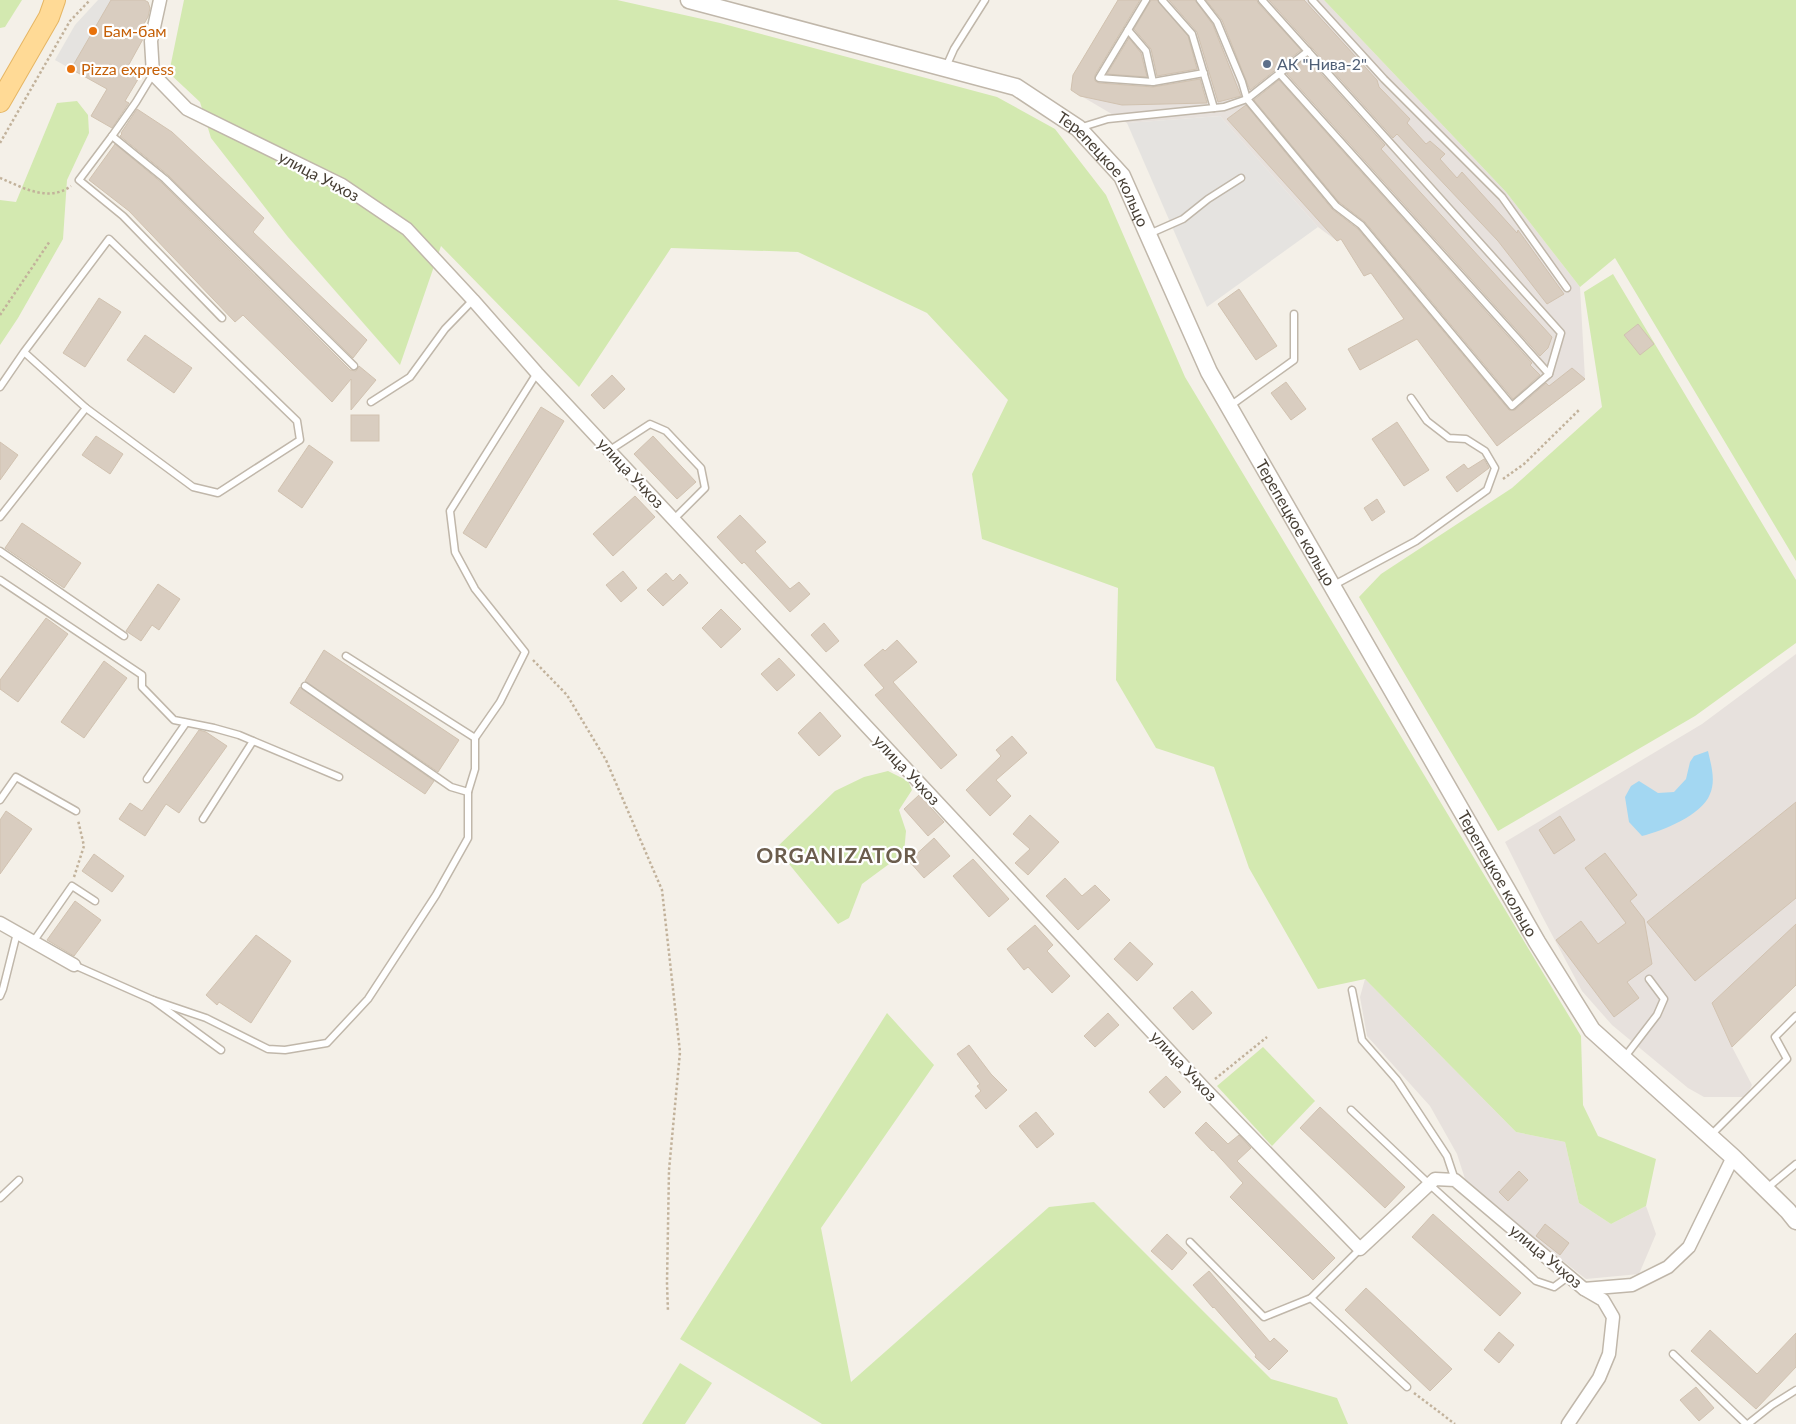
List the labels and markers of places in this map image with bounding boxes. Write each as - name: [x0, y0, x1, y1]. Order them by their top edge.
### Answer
- place label: Бам-бам: [103, 21, 167, 40]
- marker: Бам-бам: [87, 25, 99, 37]
- place label: АК "Нива-2": [1277, 54, 1367, 73]
- marker: АК "Нива-2": [1261, 58, 1273, 70]
- place label: Pizza express: [81, 59, 174, 78]
- marker: Pizza express: [65, 63, 77, 75]

